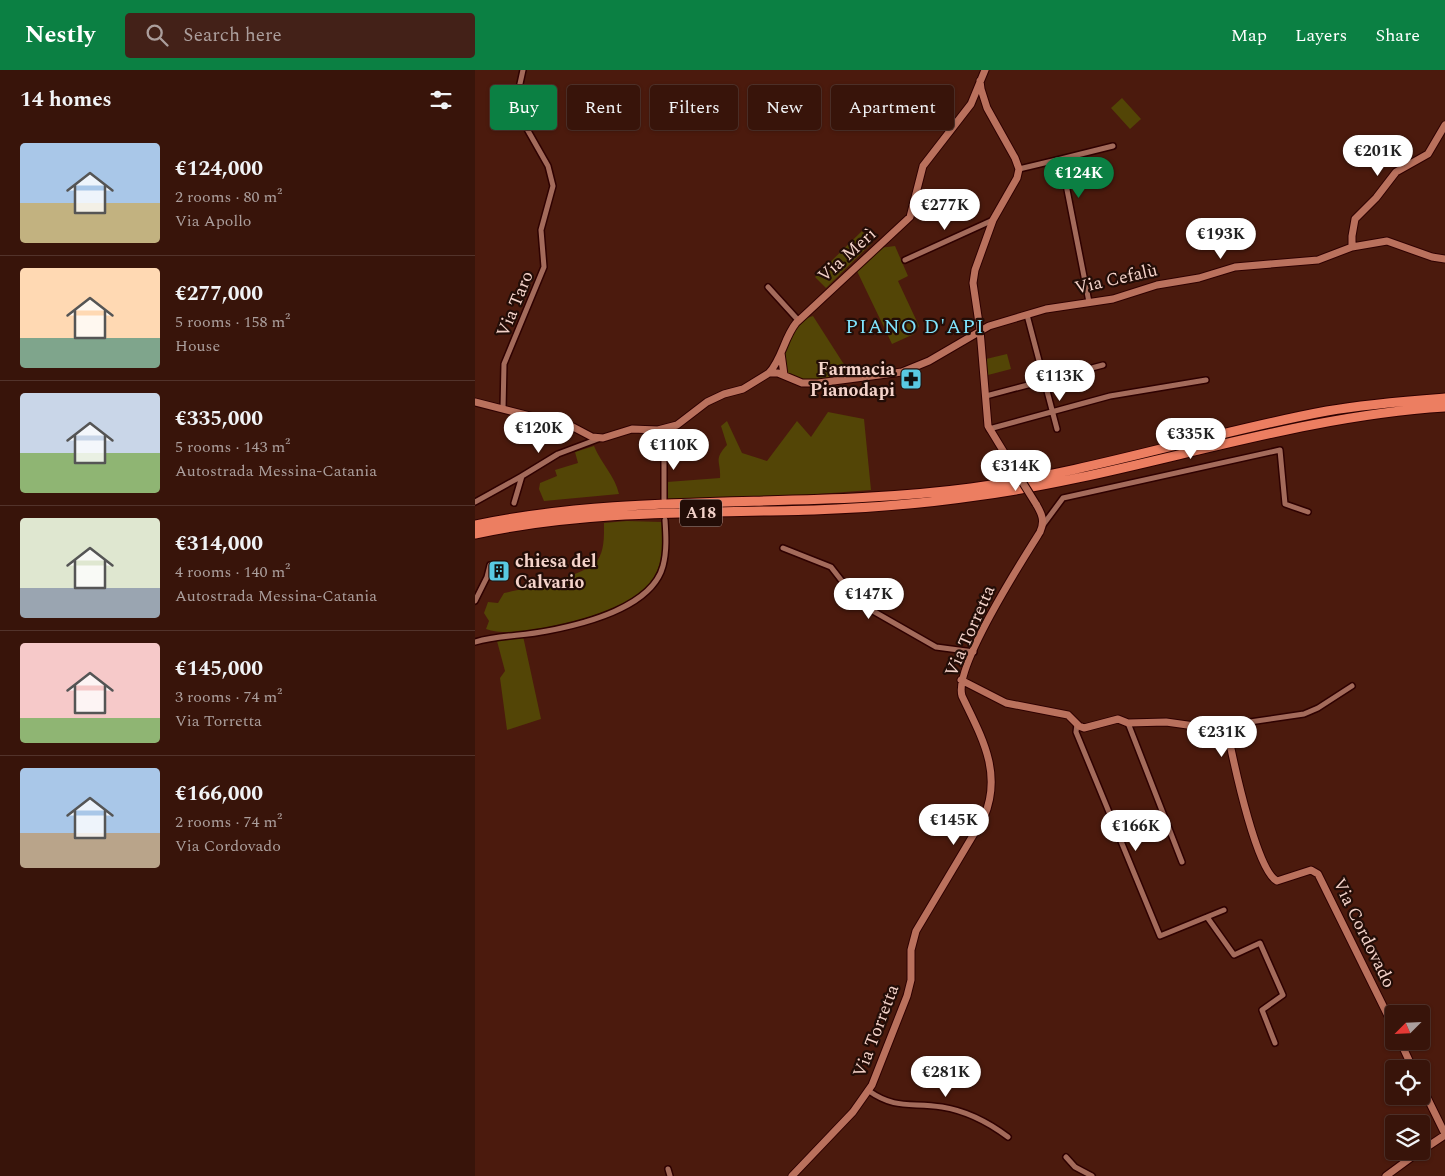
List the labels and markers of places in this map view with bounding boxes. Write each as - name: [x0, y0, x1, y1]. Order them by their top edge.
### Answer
- pin: €201K: [1343, 134, 1413, 177]
- pin: €124K: [1044, 156, 1114, 199]
- pin: €277K: [910, 189, 980, 231]
- pin: €193K: [1186, 218, 1256, 260]
- place label: Farmacia Pianodapi: [810, 356, 896, 404]
- pin: €113K: [1025, 360, 1095, 402]
- pharmacy icon: Farmacia Pianodapi: [899, 367, 923, 391]
- pin: €120K: [504, 412, 574, 454]
- pin: €335K: [1156, 418, 1226, 460]
- pin: €110K: [639, 428, 709, 471]
- pin: €314K: [981, 450, 1051, 492]
- place label: chiesa del Calvario: [515, 548, 597, 596]
- building icon: chiesa del Calvario: [487, 559, 511, 583]
- pin: €147K: [834, 578, 904, 620]
- pin: €231K: [1187, 716, 1257, 758]
- pin: €145K: [919, 804, 989, 846]
- pin: €166K: [1101, 810, 1171, 852]
- pin: €281K: [911, 1056, 981, 1098]

